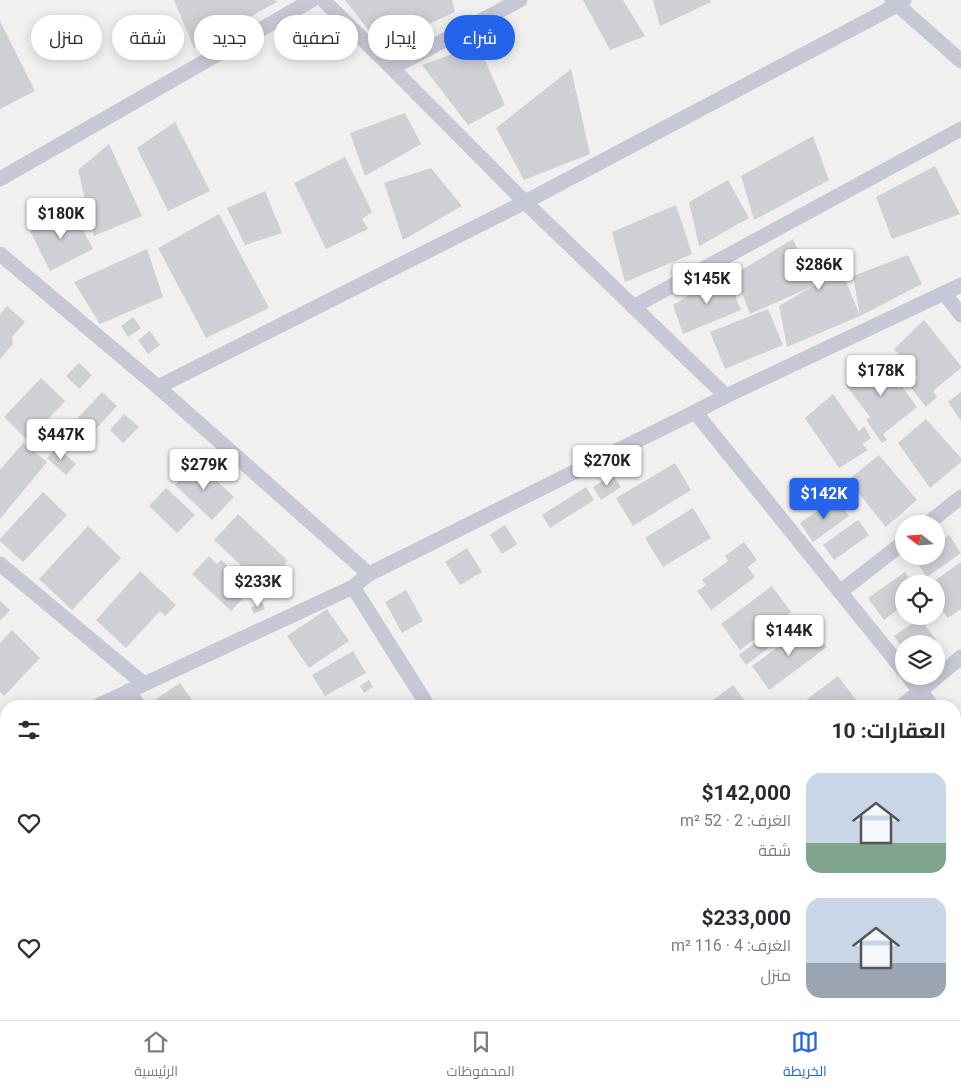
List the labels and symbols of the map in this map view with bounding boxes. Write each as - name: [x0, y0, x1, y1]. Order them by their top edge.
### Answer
- pin: $180K: [26, 198, 96, 240]
- pin: $286K: [784, 248, 854, 291]
- pin: $145K: [672, 262, 742, 305]
- pin: $178K: [846, 354, 916, 397]
- pin: $447K: [26, 418, 96, 461]
- pin: $270K: [572, 444, 642, 487]
- pin: $279K: [169, 448, 239, 491]
- pin: $142K: [789, 478, 859, 520]
- north arrow: [895, 515, 945, 565]
- pin: $233K: [223, 566, 293, 608]
- pin: $144K: [754, 614, 824, 657]

